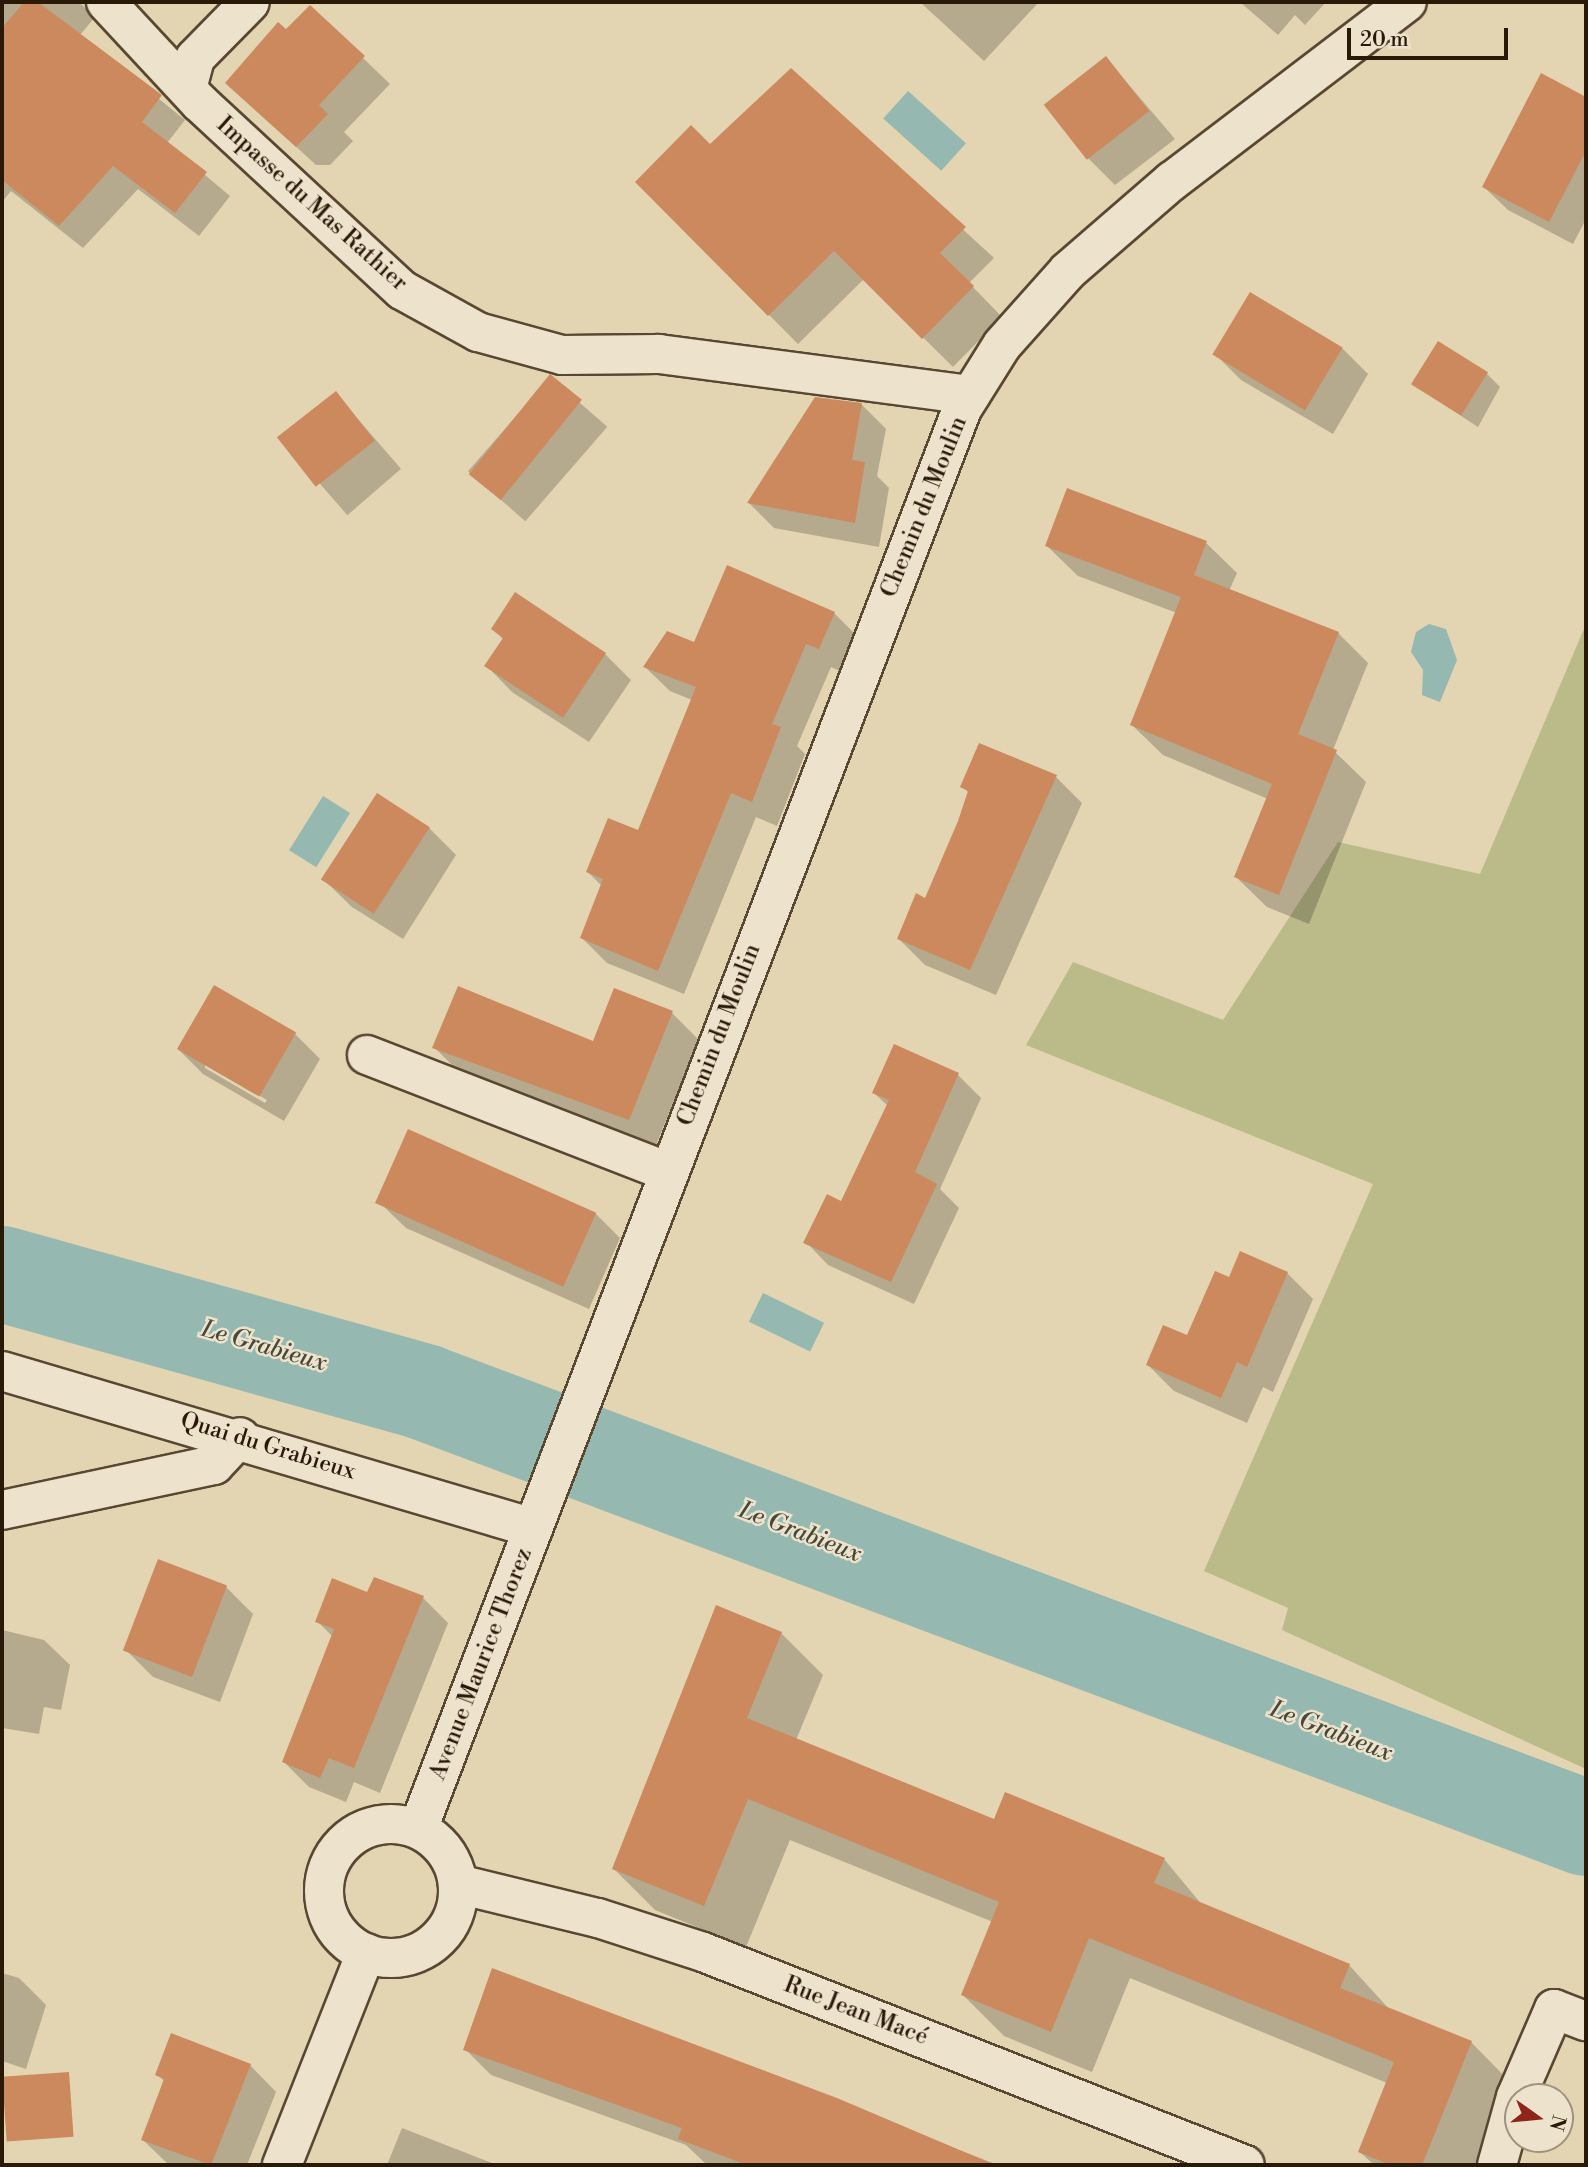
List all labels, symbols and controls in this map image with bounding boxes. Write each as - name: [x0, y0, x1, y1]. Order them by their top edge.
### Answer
- scale bar: [1350, 14, 1511, 58]
- text: 20 m: [1360, 27, 1409, 53]
- street label: Impasse du Mas Rathier: [211, 111, 413, 297]
- street label: Chemin du Moulin: [875, 412, 973, 602]
- street label: Chemin du Moulin: [672, 940, 766, 1130]
- water label: Le Grabieux: [198, 1315, 330, 1379]
- street label: Quai du Grabieux: [177, 1406, 359, 1486]
- water label: Le Grabieux: [735, 1496, 865, 1570]
- street label: Avenue Maurice Thorez: [424, 1544, 538, 1784]
- water label: Le Grabieux: [1266, 1695, 1396, 1769]
- street label: Rue Jean Macé: [780, 1971, 932, 2051]
- north arrow: [1504, 2083, 1574, 2153]
- text: N: [1544, 2113, 1571, 2133]

